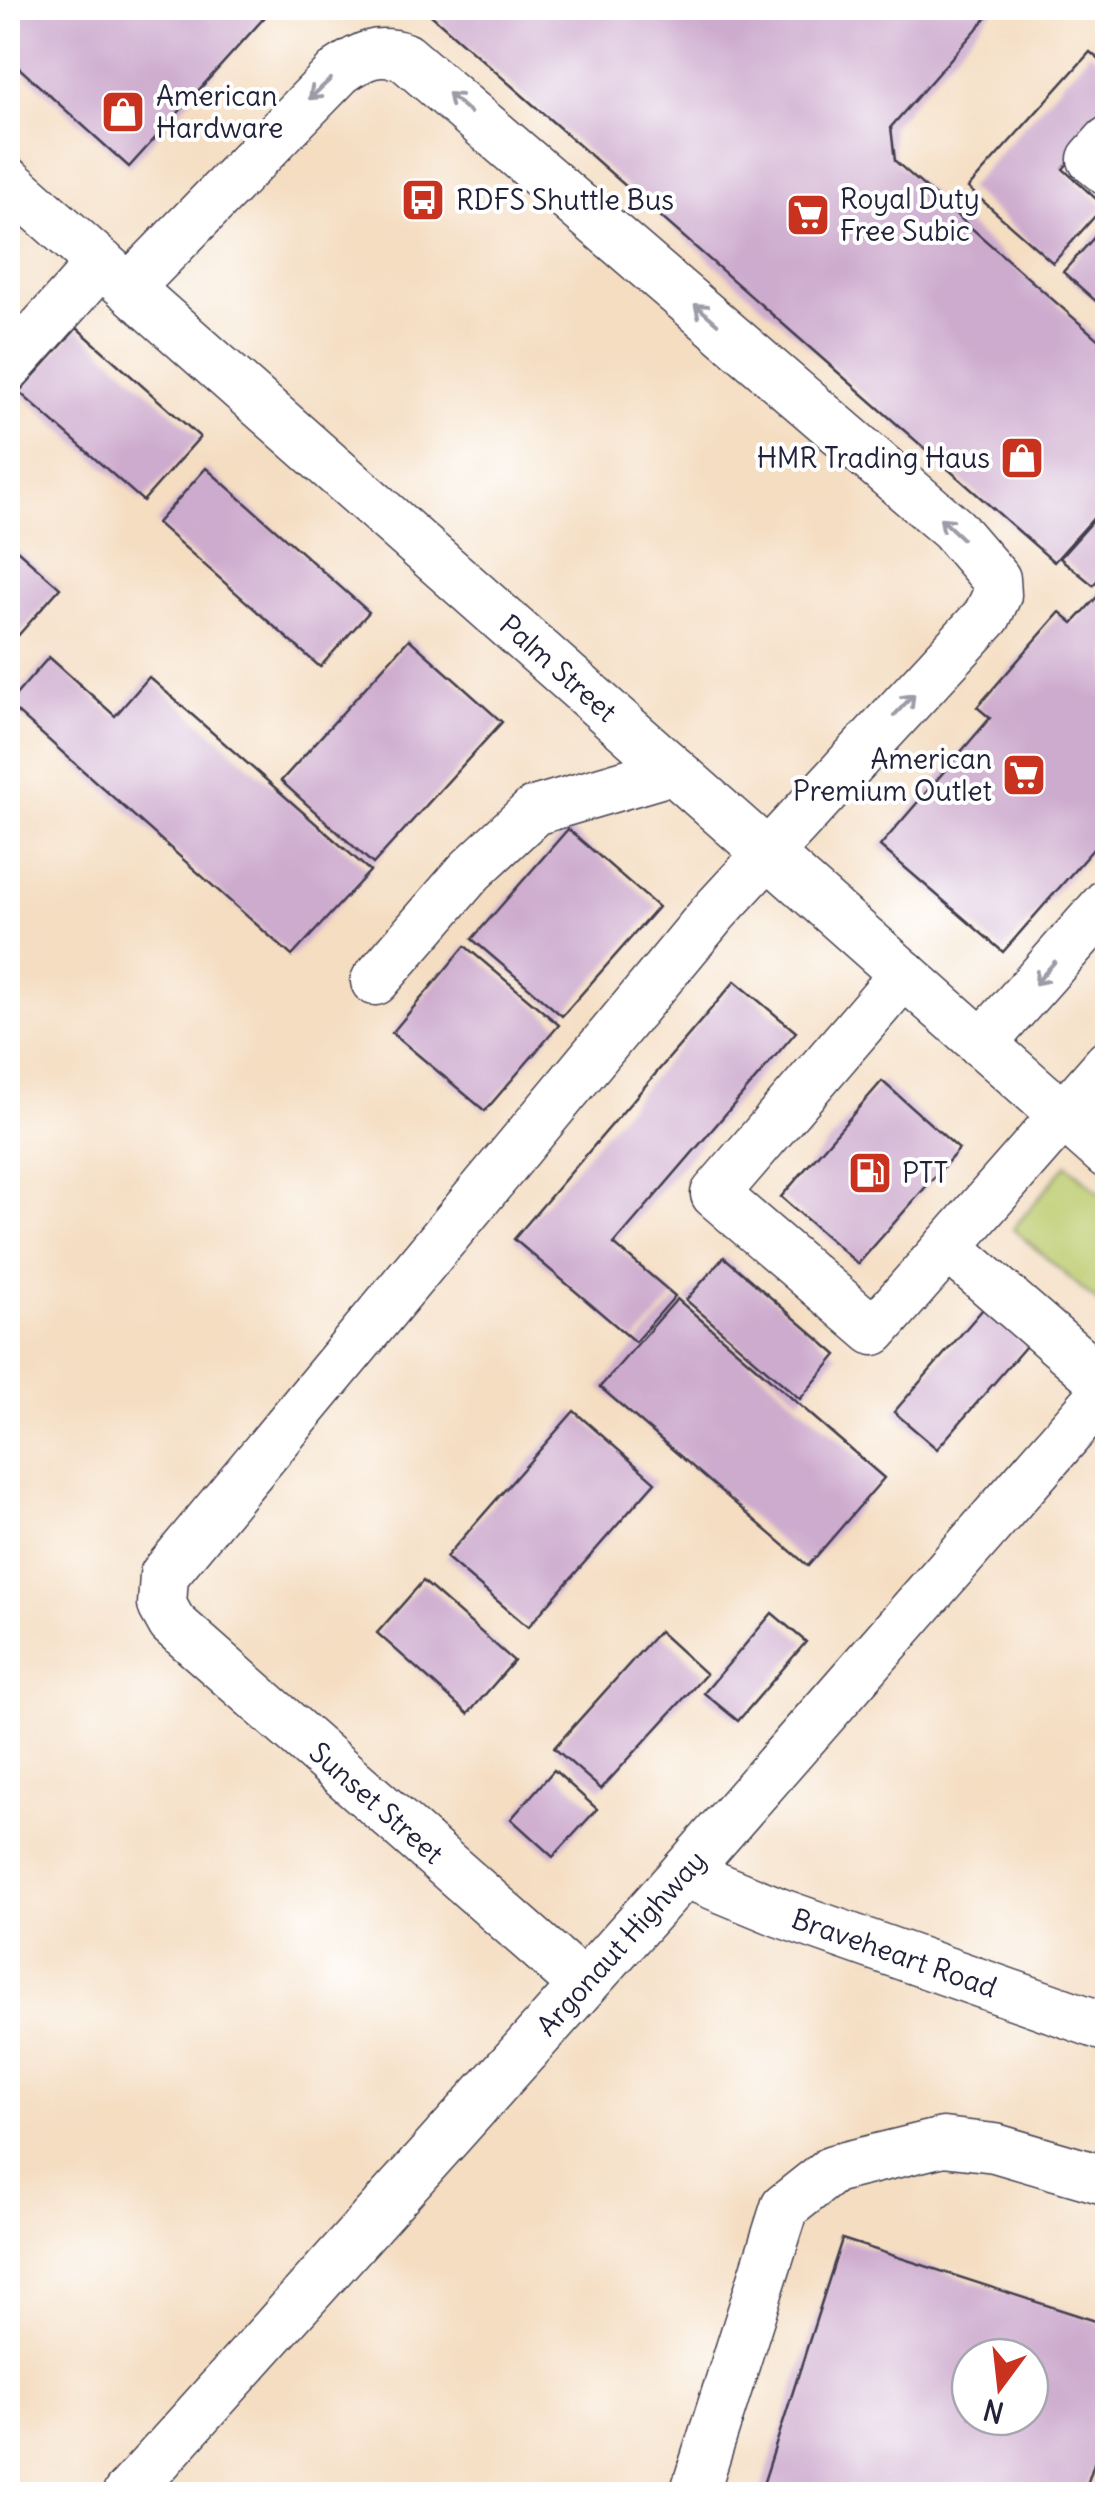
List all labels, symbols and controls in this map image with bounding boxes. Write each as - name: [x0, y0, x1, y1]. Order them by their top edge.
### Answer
- one-way arrow: [309, 77, 333, 101]
- place label: American Hardware: [156, 78, 283, 146]
- shop icon: American Hardware: [100, 89, 146, 135]
- one-way arrow: [446, 92, 472, 114]
- bus stop icon: RDFS Shuttle Bus: [400, 177, 446, 223]
- place label: Royal Duty Free Subic: [840, 181, 980, 249]
- place label: RDFS Shuttle Bus: [456, 182, 674, 218]
- supermarket icon: Royal Duty Free Subic: [785, 192, 831, 238]
- one-way arrow: [693, 303, 719, 325]
- shop icon: HMR Trading Haus: [999, 435, 1045, 481]
- place label: HMR Trading Haus: [757, 440, 990, 476]
- one-way arrow: [939, 516, 964, 539]
- street label: Palm Street: [492, 607, 624, 730]
- one-way arrow: [892, 693, 916, 717]
- place label: American Premium Outlet: [793, 741, 992, 809]
- supermarket icon: American Premium Outlet: [1001, 752, 1047, 798]
- one-way arrow: [1033, 960, 1056, 985]
- fuel station icon: PTT: [847, 1150, 893, 1196]
- place label: PTT: [902, 1155, 948, 1191]
- street label: Sunset Street: [302, 1734, 451, 1872]
- street label: Argonaut Highway: [529, 1843, 713, 2043]
- street label: Braveheart Road: [787, 1900, 1001, 2005]
- north arrow: [950, 2337, 1050, 2437]
- text: N: [980, 2391, 1008, 2431]

